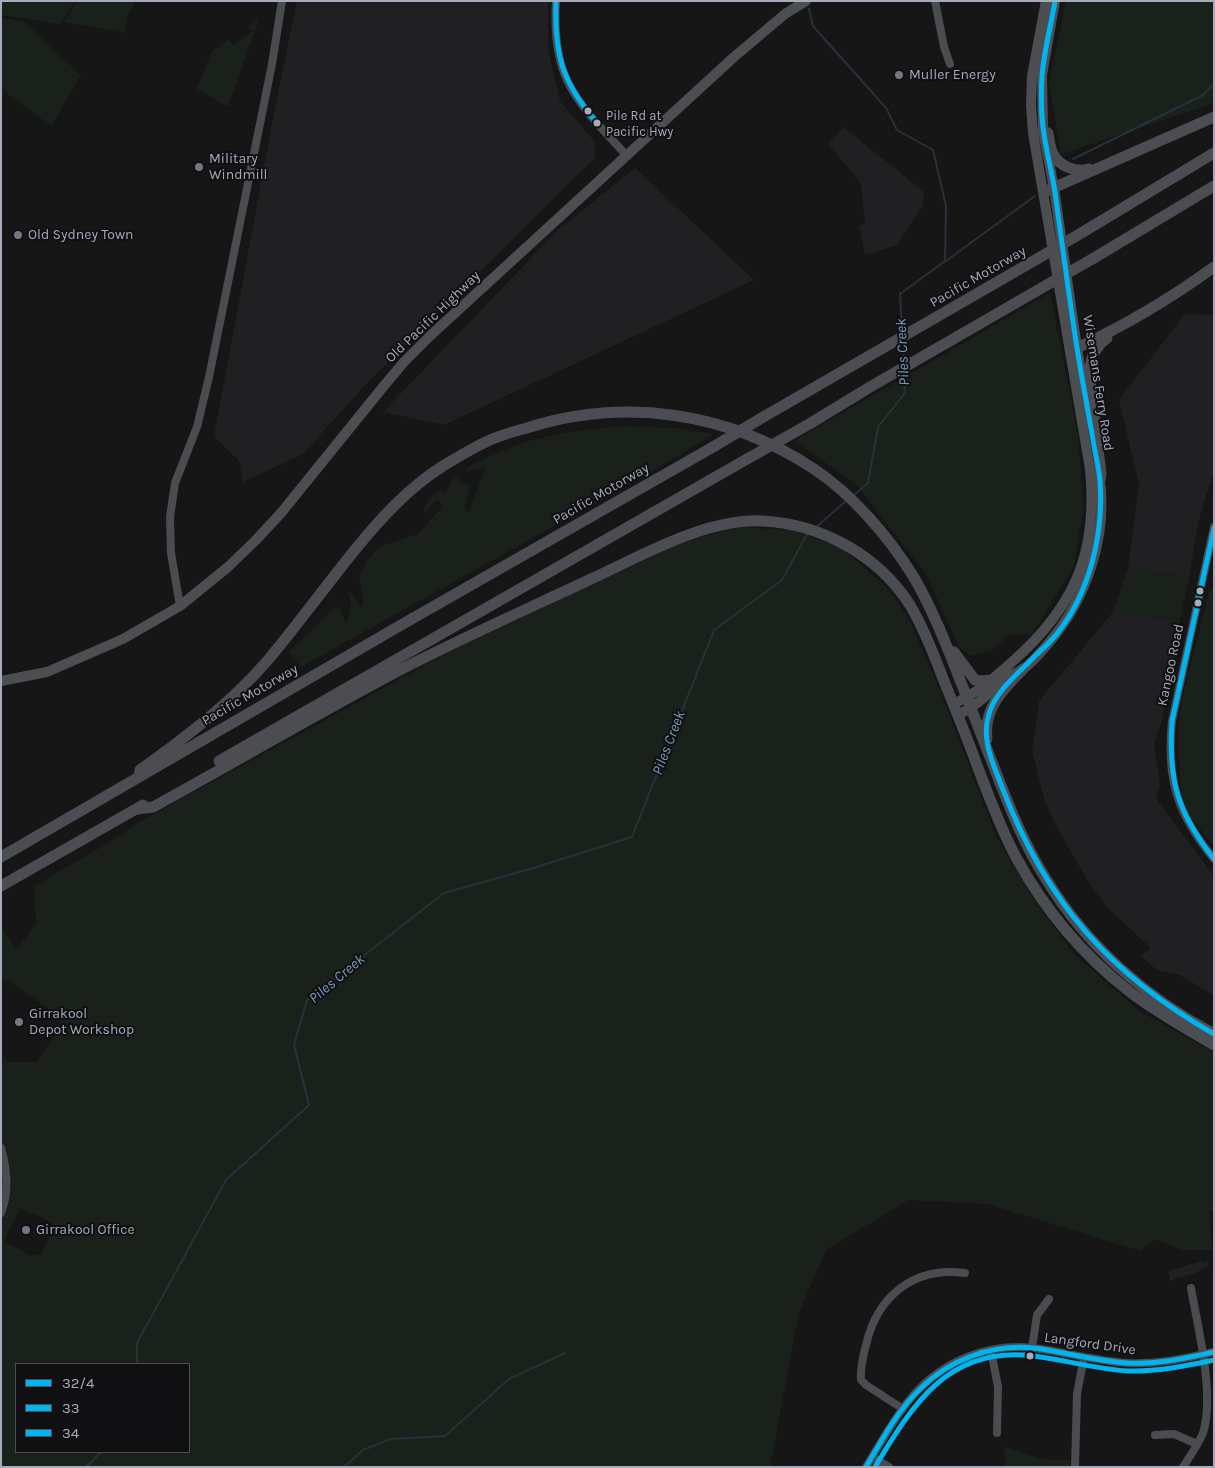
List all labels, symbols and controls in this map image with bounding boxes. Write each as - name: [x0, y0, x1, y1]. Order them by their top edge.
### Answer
- place label: Muller Energy: [909, 67, 996, 83]
- marker: Muller Energy: [893, 69, 905, 81]
- unlabelled marker: [583, 106, 593, 116]
- place label: Pile Rd at Pacific Hwy: [606, 108, 673, 139]
- marker: Pile Rd at Pacific Hwy: [592, 118, 602, 128]
- place label: Military Windmill: [209, 151, 268, 184]
- marker: Military Windmill: [193, 161, 205, 173]
- place label: Old Sydney Town: [28, 227, 133, 243]
- marker: Old Sydney Town: [12, 229, 24, 241]
- street label: Pacific Motorway: [927, 243, 1029, 311]
- street label: Old Pacific Highway: [382, 267, 484, 367]
- street label: Wisemans Ferry Road: [1079, 314, 1117, 452]
- water label: Piles Creek: [892, 318, 914, 386]
- street label: Pacific Motorway: [550, 460, 652, 528]
- unlabelled marker: [1195, 586, 1205, 596]
- unlabelled marker: [1193, 598, 1203, 608]
- street label: Kangoo Road: [1154, 622, 1188, 708]
- street label: Pacific Motorway: [199, 661, 301, 729]
- water label: Piles Creek: [649, 708, 689, 778]
- water label: Piles Creek: [305, 950, 369, 1008]
- place label: Girrakool Depot Workshop: [29, 1006, 134, 1038]
- marker: Girrakool Depot Workshop: [13, 1016, 25, 1028]
- place label: Girrakool Office: [36, 1222, 135, 1238]
- marker: Girrakool Office: [20, 1224, 32, 1236]
- street label: Langford Drive: [1043, 1329, 1137, 1359]
- unlabelled marker: [1025, 1351, 1035, 1361]
- legend: [15, 1363, 190, 1453]
- text: 32/4: [62, 1374, 94, 1392]
- text: 33: [62, 1399, 80, 1417]
- text: 34: [62, 1424, 79, 1442]

